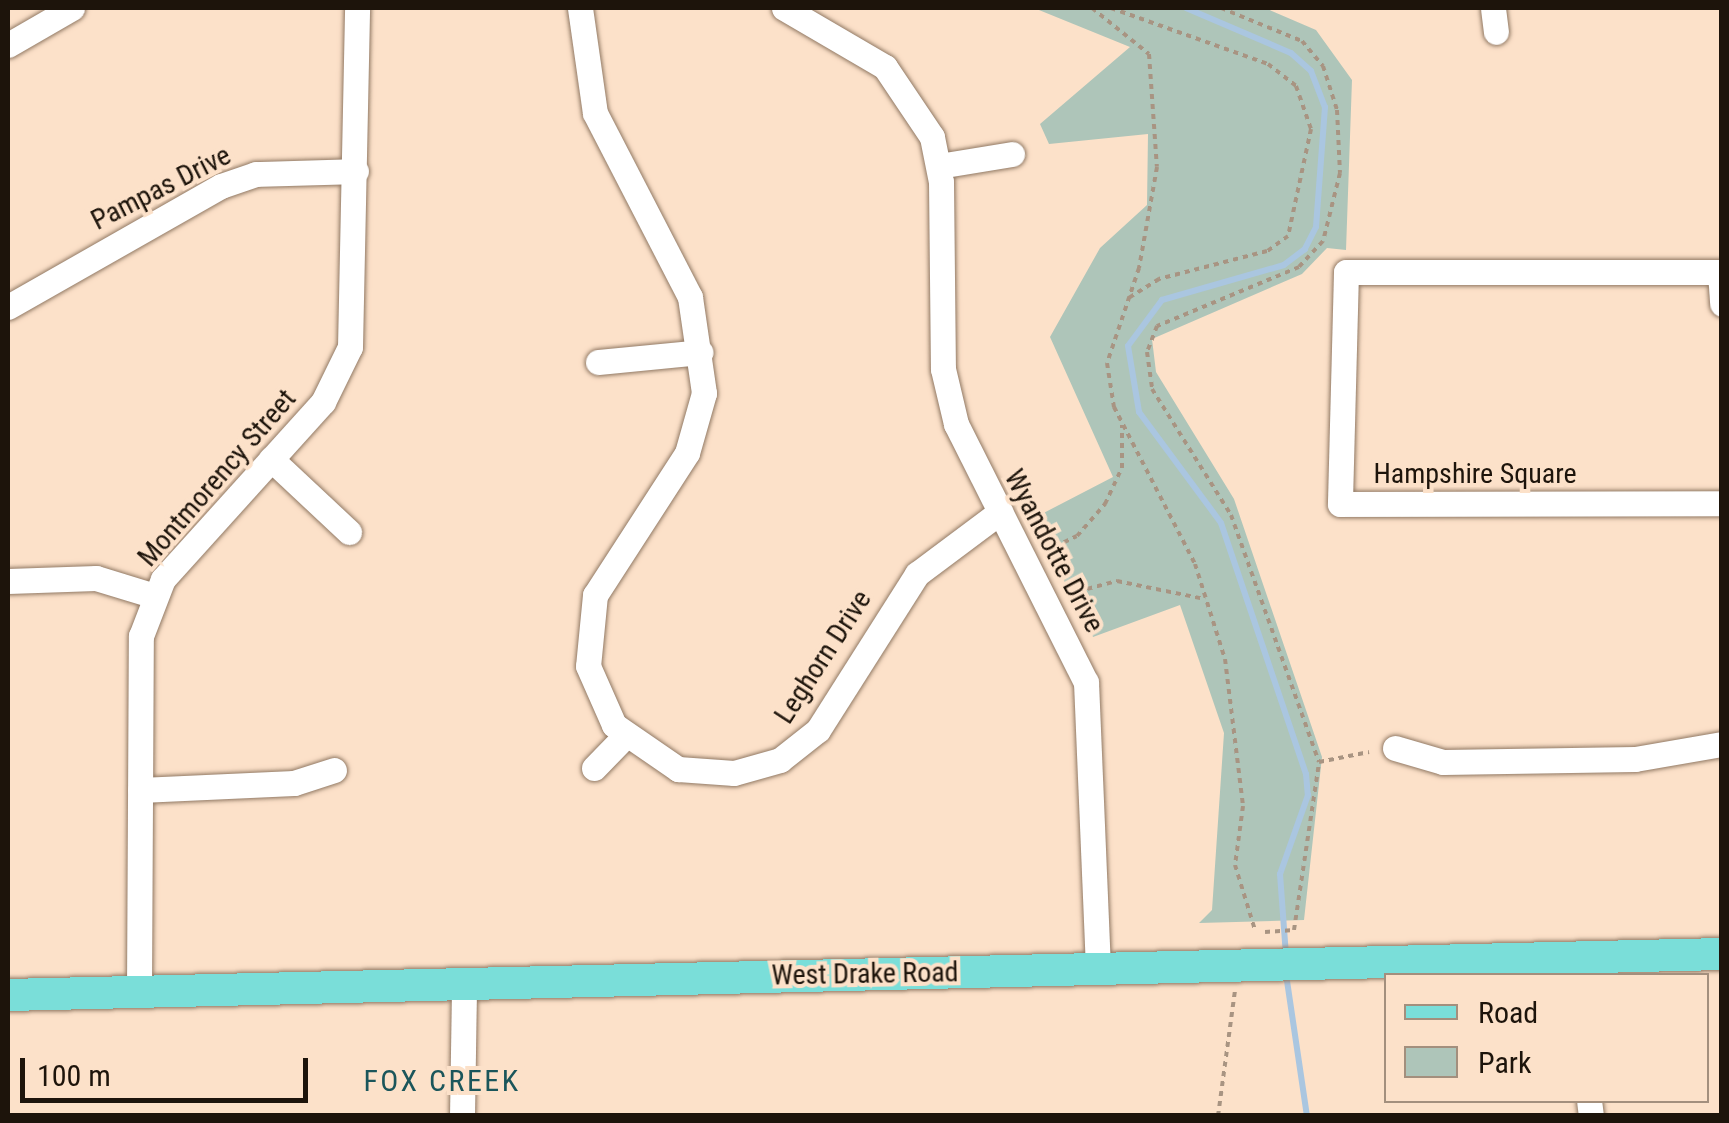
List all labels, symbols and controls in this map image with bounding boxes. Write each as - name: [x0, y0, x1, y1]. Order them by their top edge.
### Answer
- street label: Pampas Drive: [86, 138, 236, 238]
- street label: Montmorency Street: [131, 383, 303, 573]
- street label: Hampshire Square: [1373, 457, 1577, 491]
- street label: Wyandotte Drive: [997, 464, 1111, 638]
- street label: Leghorn Drive: [767, 584, 879, 730]
- street label: West Drake Road: [771, 956, 959, 992]
- legend: [1384, 973, 1709, 1103]
- text: Road: [1478, 995, 1538, 1030]
- scale bar: [25, 1038, 312, 1100]
- text: Park: [1478, 1045, 1532, 1080]
- text: 100 m: [37, 1058, 111, 1093]
- district label: FOX CREEK: [363, 1063, 521, 1099]

